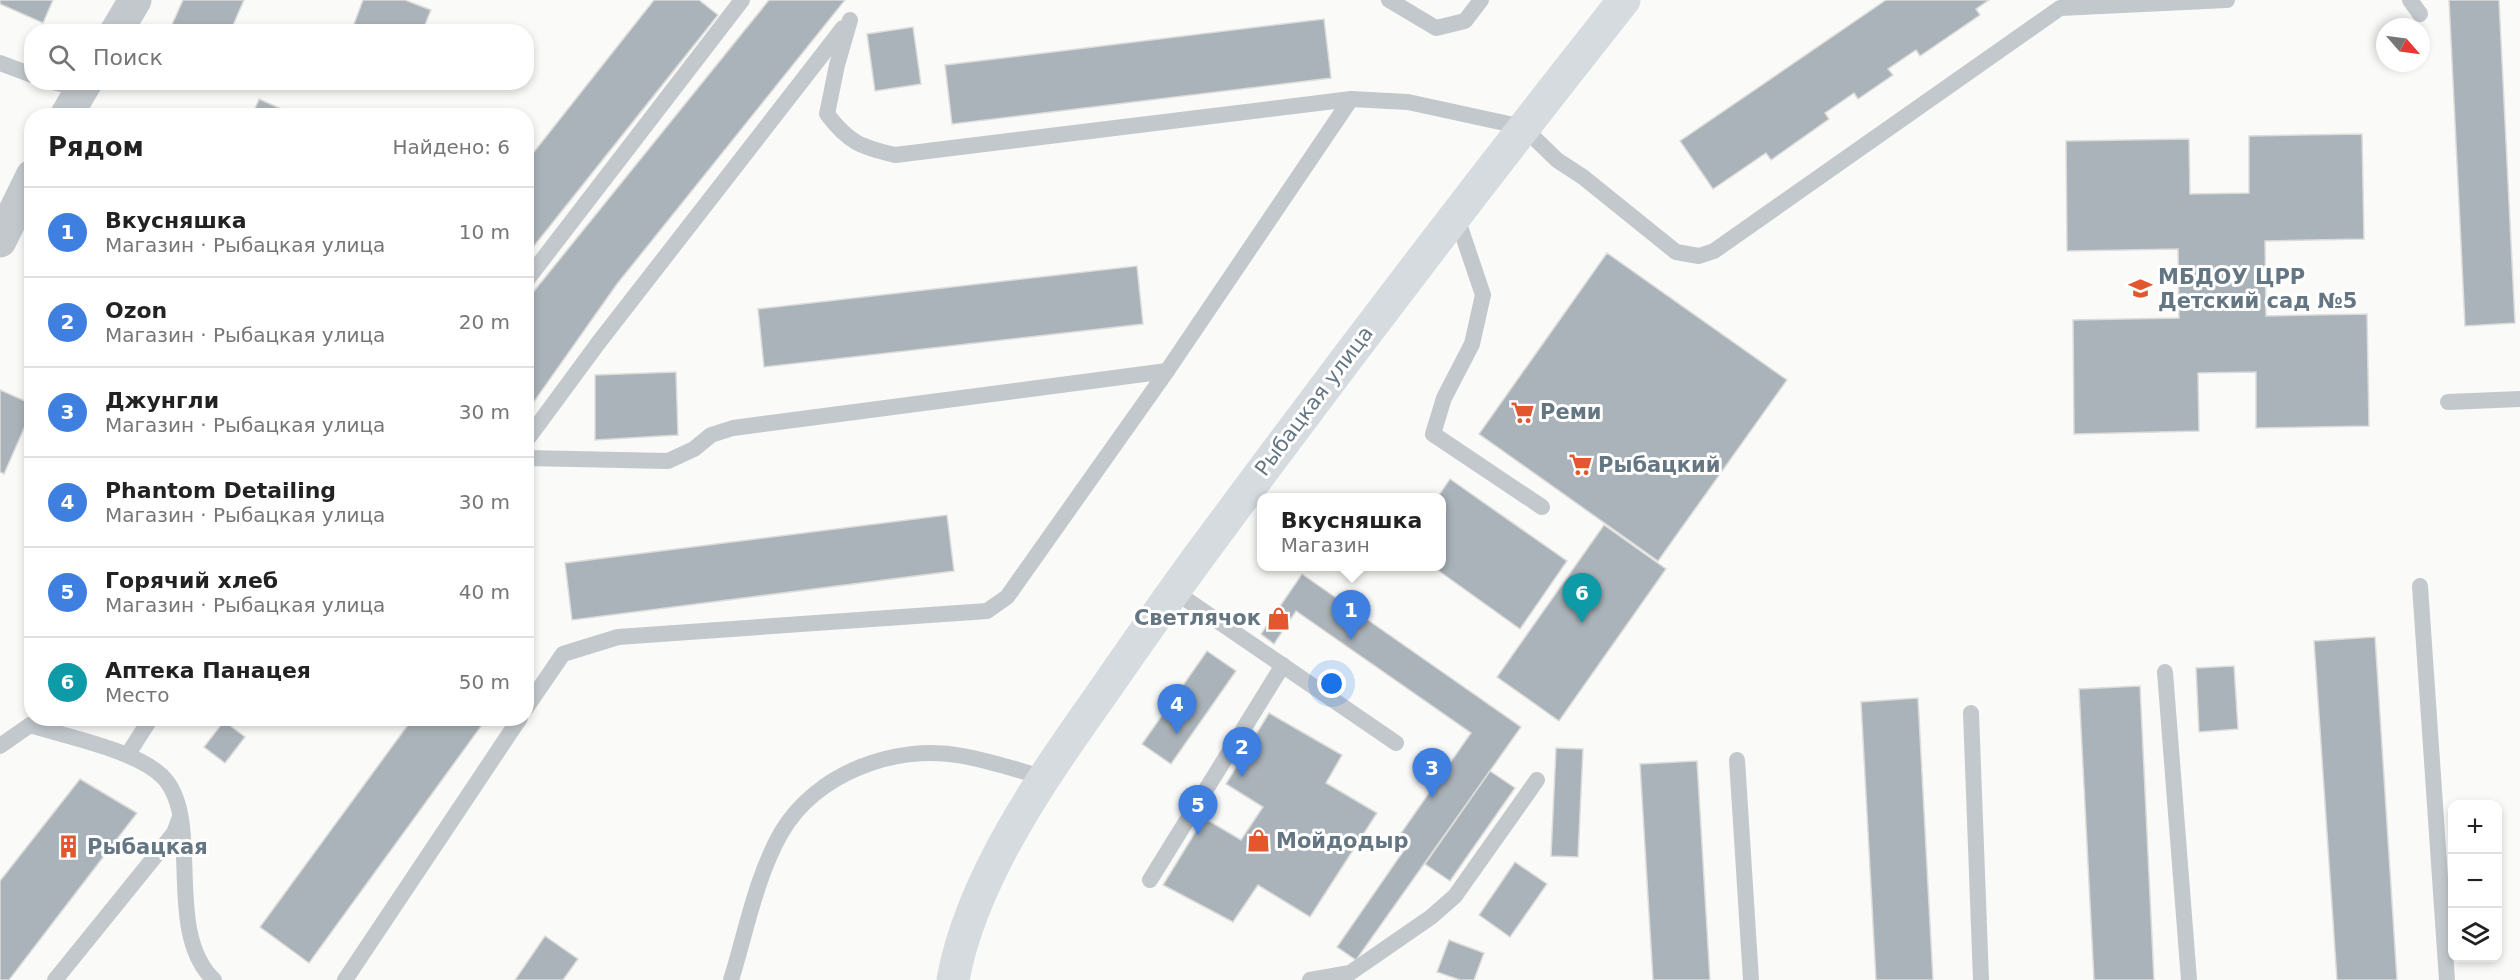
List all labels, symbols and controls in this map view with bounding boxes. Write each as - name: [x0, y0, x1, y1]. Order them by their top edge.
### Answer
- north arrow: [2376, 18, 2430, 72]
- search box: [24, 24, 534, 90]
- icon: search: [45, 41, 78, 74]
- text: Поиск: [93, 45, 163, 70]
- text: Рядом: [48, 132, 144, 162]
- text: Найдено: 6: [392, 135, 510, 159]
- text: Вкусняшка: [105, 208, 247, 233]
- text: 1: [61, 220, 74, 244]
- text: 10 m: [459, 220, 510, 244]
- text: Магазин · Рыбацкая улица: [105, 233, 385, 257]
- place label: МБДОУ ЦРР Детский сад №5: [2158, 265, 2357, 313]
- school or university icon: МБДОУ ЦРР Детский сад №5: [2127, 276, 2153, 302]
- text: Ozon: [105, 298, 167, 323]
- text: 2: [61, 310, 74, 334]
- text: 20 m: [459, 310, 510, 334]
- street label: Рыбацкая улица: [1250, 322, 1378, 480]
- text: Магазин · Рыбацкая улица: [105, 323, 385, 347]
- text: Джунгли: [105, 388, 219, 413]
- supermarket icon: Реми: [1509, 399, 1535, 425]
- text: 3: [61, 400, 74, 424]
- text: 30 m: [459, 400, 510, 424]
- place label: Реми: [1540, 400, 1602, 424]
- text: Магазин · Рыбацкая улица: [105, 413, 385, 437]
- supermarket icon: Рыбацкий: [1567, 452, 1593, 478]
- place label: Рыбацкий: [1598, 453, 1720, 477]
- text: Phantom Detailing: [105, 478, 336, 503]
- text: 4: [61, 490, 74, 514]
- text: 30 m: [459, 490, 510, 514]
- popup: [1257, 493, 1446, 571]
- text: Магазин · Рыбацкая улица: [105, 503, 385, 527]
- text: Вкусняшка: [1281, 508, 1422, 533]
- text: Магазин: [1281, 533, 1370, 557]
- text: Горячий хлеб: [105, 568, 278, 593]
- pin: 6: [1562, 574, 1602, 623]
- text: 5: [61, 580, 74, 604]
- text: 40 m: [459, 580, 510, 604]
- pin: 1: [1332, 590, 1370, 640]
- text: Магазин · Рыбацкая улица: [105, 593, 385, 617]
- shop icon: Светлячок: [1266, 605, 1292, 631]
- place label: Светлячок: [1134, 606, 1261, 630]
- text: Аптека Панацея: [105, 658, 311, 683]
- your location: [1317, 669, 1346, 698]
- text: 6: [61, 670, 74, 694]
- text: 50 m: [459, 670, 510, 694]
- text: Место: [105, 683, 169, 707]
- pin: 4: [1158, 684, 1196, 734]
- pin: 2: [1222, 728, 1262, 777]
- pin: 3: [1412, 748, 1452, 798]
- pin: 5: [1178, 786, 1218, 835]
- map controls: [2448, 800, 2502, 962]
- button: +: [2448, 800, 2502, 854]
- shop icon: Мойдодыр: [1245, 828, 1271, 854]
- place label: Мойдодыр: [1276, 829, 1408, 853]
- building icon: Рыбацкая: [56, 834, 82, 860]
- place label: Рыбацкая: [87, 835, 208, 859]
- button: −: [2448, 854, 2502, 908]
- button: layers: [2448, 908, 2502, 962]

